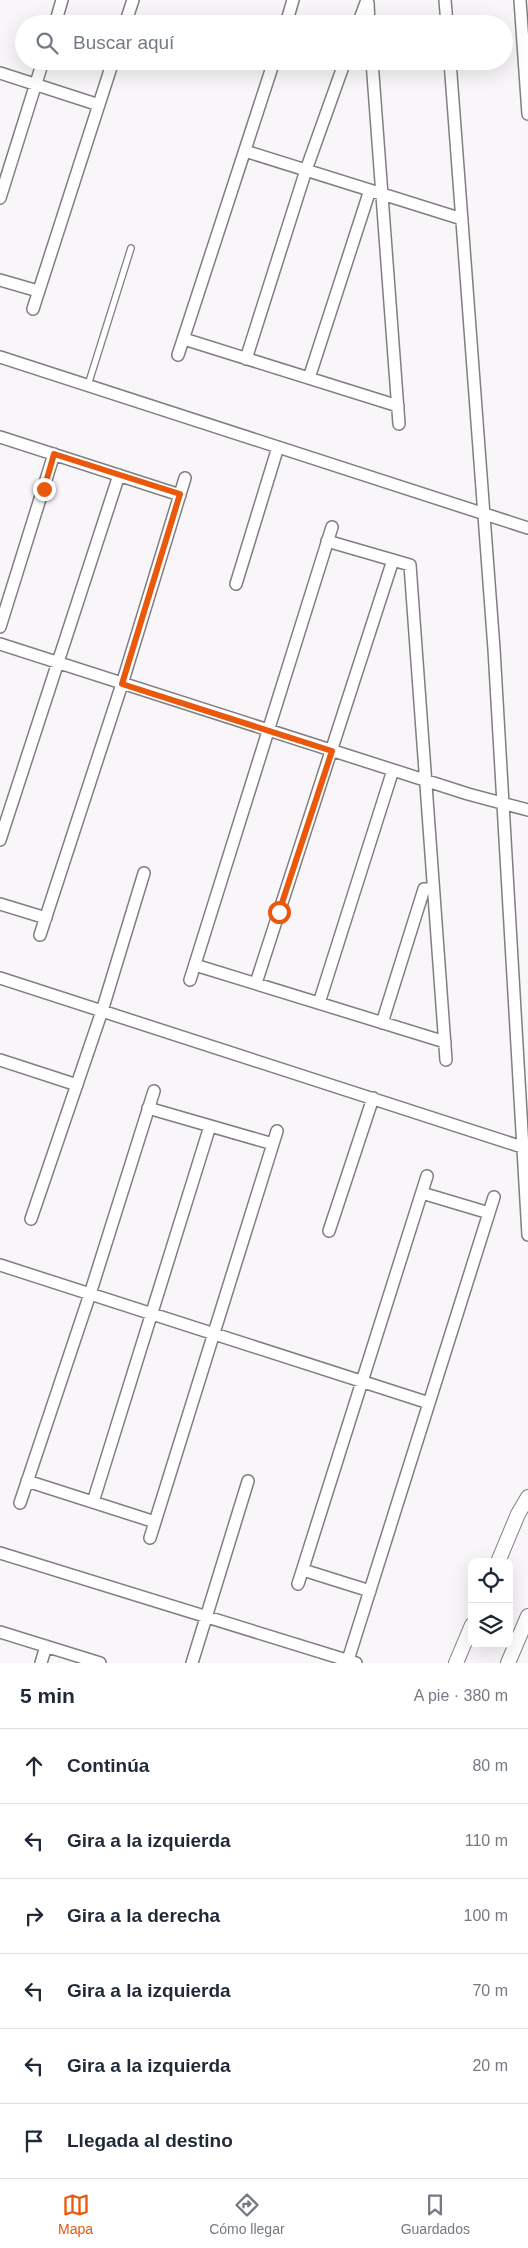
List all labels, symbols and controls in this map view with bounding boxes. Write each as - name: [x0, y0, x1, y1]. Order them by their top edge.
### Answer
- search box: [15, 15, 513, 70]
- icon: search: [33, 29, 61, 57]
- text: Buscar aquí: [73, 32, 174, 53]
- route end: [33, 478, 56, 501]
- route start: [268, 901, 291, 924]
- map controls: [468, 1558, 513, 1648]
- button: locate: [468, 1558, 513, 1603]
- button: layers: [468, 1603, 513, 1648]
- text: 5 min: [20, 1684, 75, 1707]
- text: A pie · 380 m: [414, 1687, 508, 1704]
- icon: ahead: [20, 1752, 48, 1780]
- text: Continúa: [67, 1755, 149, 1776]
- text: 80 m: [472, 1757, 508, 1774]
- icon: left: [20, 1827, 48, 1855]
- text: Gira a la izquierda: [67, 1830, 231, 1851]
- text: 110 m: [465, 1832, 508, 1849]
- icon: right: [20, 1902, 48, 1930]
- text: Gira a la derecha: [67, 1905, 220, 1926]
- text: 100 m: [464, 1907, 508, 1924]
- icon: left: [20, 1977, 48, 2005]
- text: Gira a la izquierda: [67, 1980, 231, 2001]
- text: 70 m: [472, 1982, 508, 1999]
- icon: left: [20, 2052, 48, 2080]
- text: Gira a la izquierda: [67, 2055, 231, 2076]
- text: 20 m: [472, 2057, 508, 2074]
- icon: arrive: [20, 2127, 48, 2155]
- text: Llegada al destino: [67, 2130, 233, 2151]
- tab: Mapa: [58, 2191, 93, 2237]
- tab: Cómo llegar: [209, 2191, 285, 2237]
- tab: Guardados: [401, 2191, 470, 2237]

